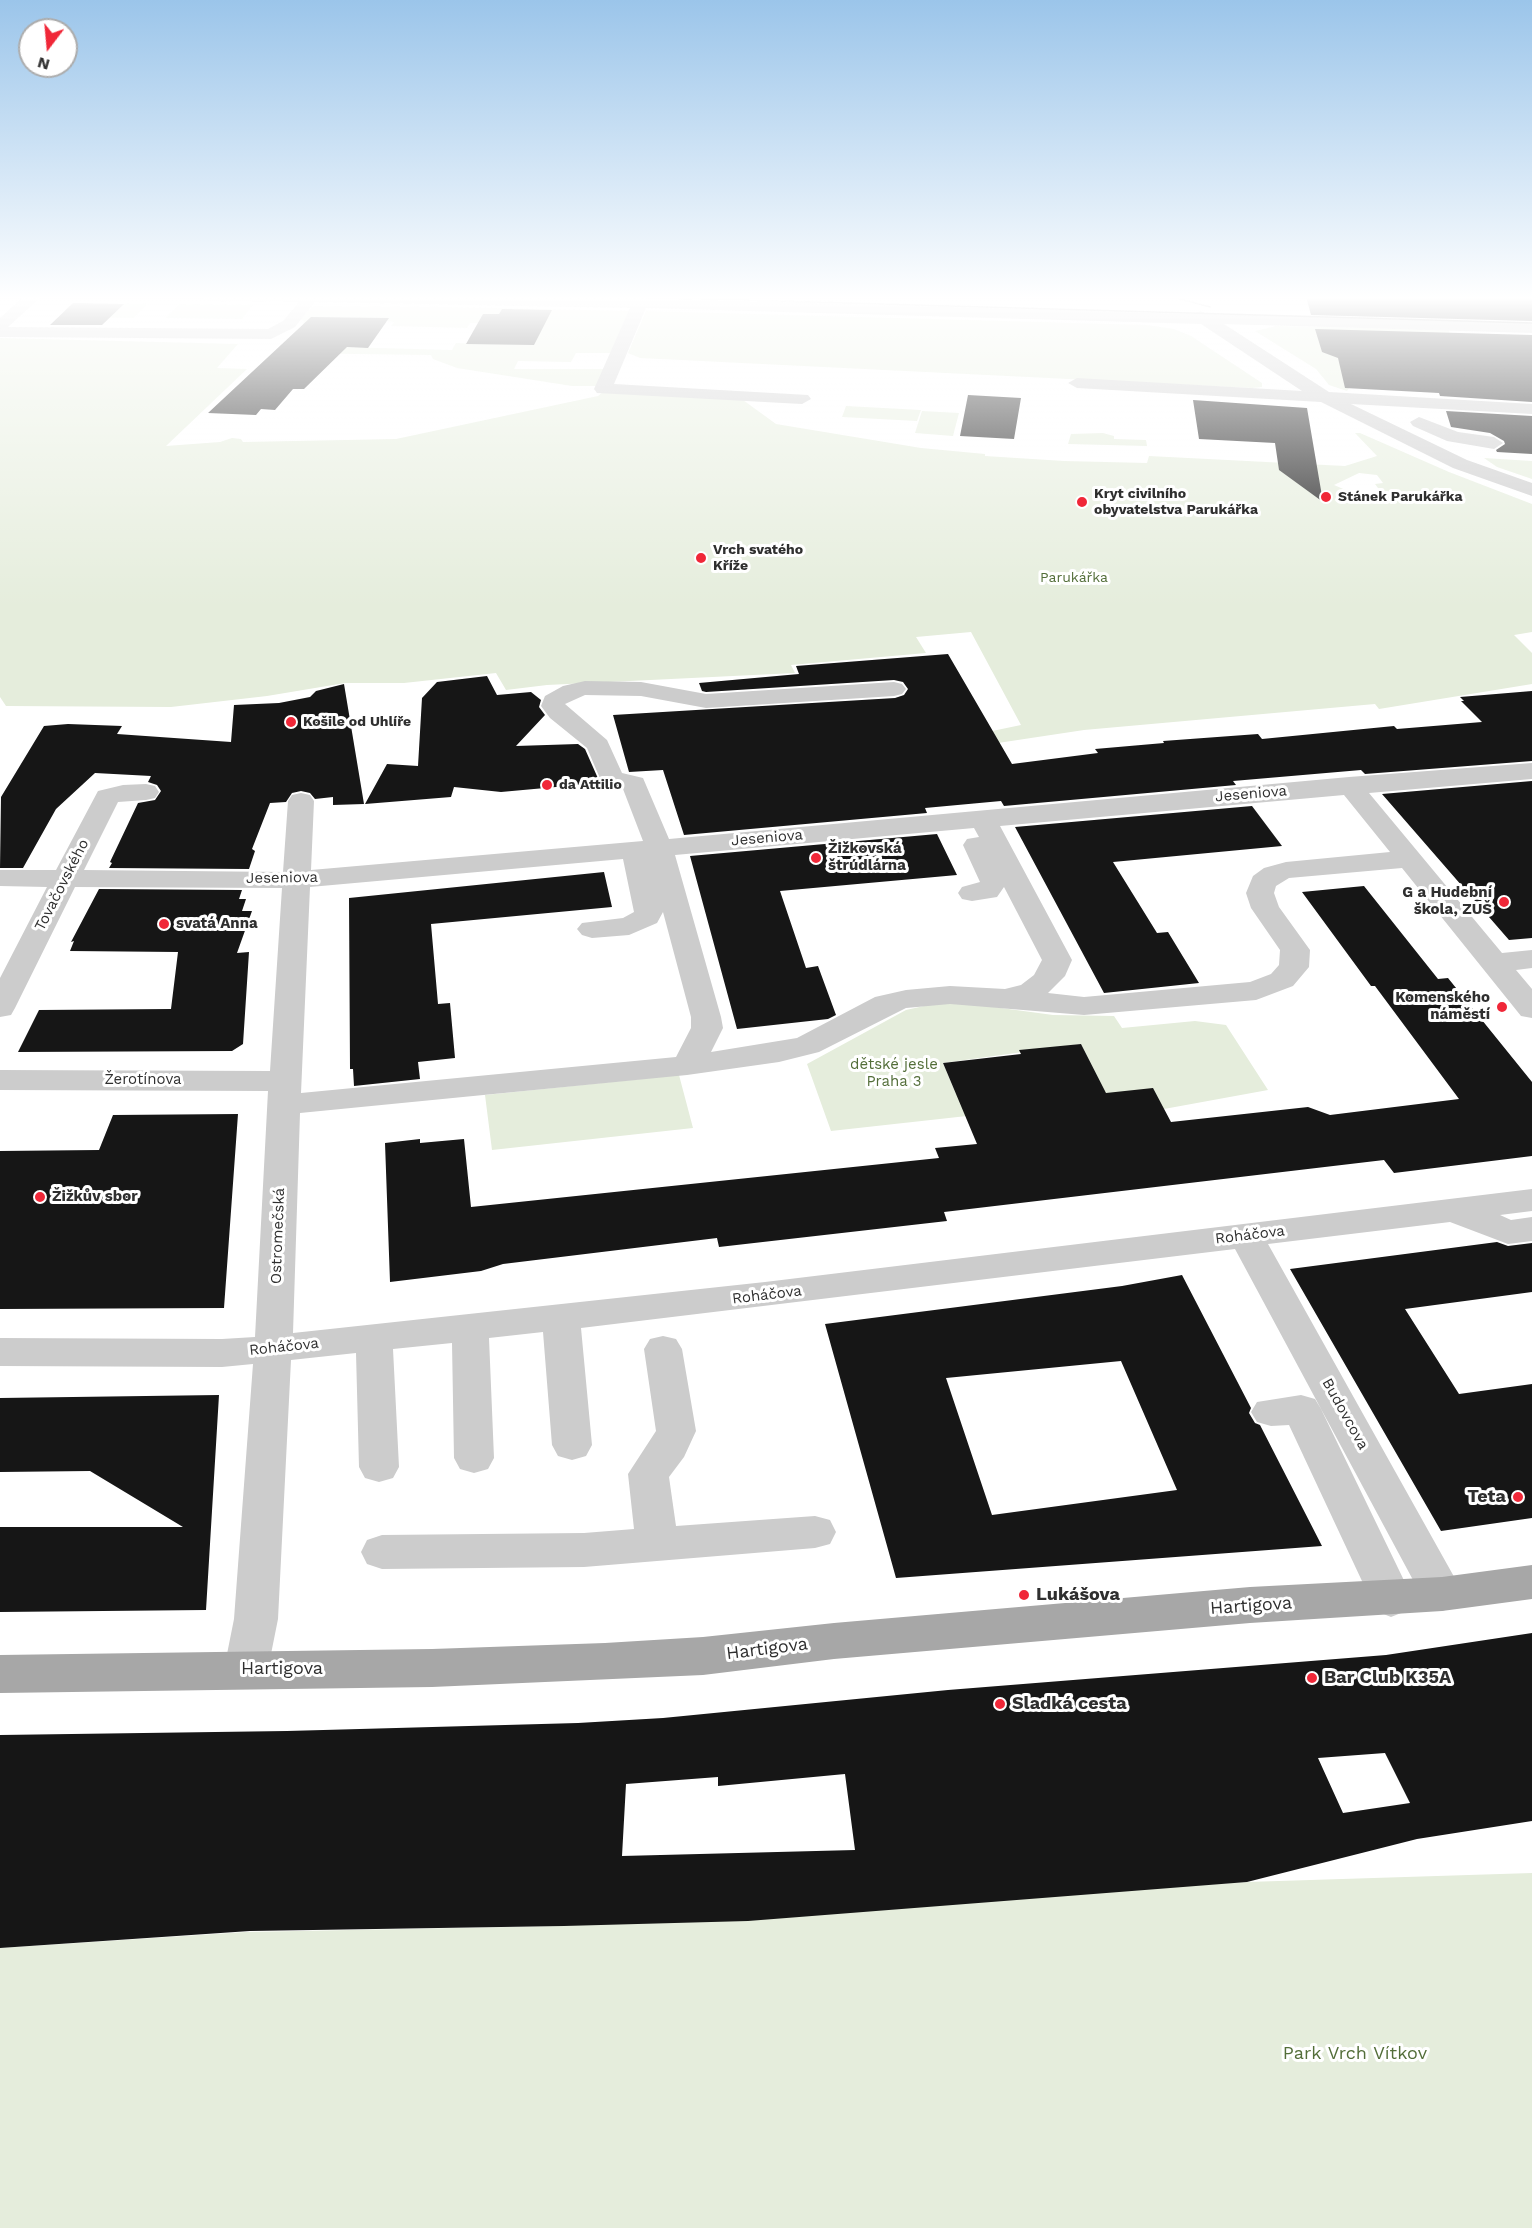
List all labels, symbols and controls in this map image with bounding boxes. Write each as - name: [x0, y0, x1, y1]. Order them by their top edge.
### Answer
- north arrow: [18, 18, 78, 78]
- text: N: [35, 53, 52, 75]
- place label: Kryt civilního obyvatelstva Parukářka: [1094, 486, 1258, 518]
- place label: Stánek Parukářka: [1338, 489, 1463, 505]
- marker: Stánek Parukářka: [1319, 490, 1333, 504]
- marker: Kryt civilního obyvatelstva Parukářka: [1075, 495, 1089, 509]
- place label: Vrch svatého Kříže: [713, 542, 803, 574]
- marker: Vrch svatého Kříže: [694, 551, 708, 565]
- park label: Parukářka: [1040, 570, 1108, 586]
- place label: Košile od Uhlíře: [303, 714, 411, 730]
- marker: Košile od Uhlíře: [284, 715, 298, 729]
- place label: da Attilio: [559, 777, 622, 793]
- marker: da Attilio: [540, 778, 554, 792]
- street label: Jeseniova: [1214, 782, 1288, 806]
- street label: Jeseniova: [730, 826, 804, 850]
- street label: Tovačovského: [31, 836, 93, 934]
- place label: Žižkovská štrúdlárna: [828, 840, 906, 875]
- marker: Žižkovská štrúdlárna: [809, 851, 823, 865]
- street label: Jeseniova: [246, 868, 318, 888]
- place label: G a Hudební škola, ZUŠ: [1402, 884, 1492, 919]
- marker: G a Hudební škola, ZUŠ: [1497, 895, 1511, 909]
- place label: svatá Anna: [176, 915, 258, 933]
- marker: svatá Anna: [157, 917, 171, 931]
- place label: Komenského náměstí: [1395, 989, 1490, 1024]
- marker: Komenského náměstí: [1495, 1000, 1509, 1014]
- park label: dětské jesle Praha 3: [850, 1056, 938, 1091]
- street label: Žerotínova: [104, 1071, 182, 1089]
- place label: Žižkův sbor: [52, 1188, 138, 1206]
- street label: Ostromečská: [267, 1188, 289, 1284]
- marker: Žižkův sbor: [33, 1190, 47, 1204]
- street label: Roháčova: [1214, 1222, 1286, 1248]
- street label: Roháčova: [731, 1282, 803, 1308]
- street label: Roháčova: [248, 1334, 320, 1360]
- street label: Budovcova: [1318, 1375, 1372, 1453]
- place label: Teta: [1467, 1486, 1506, 1508]
- marker: Teta: [1511, 1490, 1525, 1504]
- place label: Lukášova: [1036, 1584, 1120, 1606]
- marker: Lukášova: [1017, 1588, 1031, 1602]
- street label: Hartigova: [1209, 1592, 1293, 1620]
- street label: Hartigova: [725, 1633, 809, 1665]
- street label: Hartigova: [241, 1658, 323, 1680]
- place label: Bar Club K35A: [1324, 1667, 1451, 1689]
- marker: Bar Club K35A: [1305, 1671, 1319, 1685]
- place label: Sladká cesta: [1012, 1693, 1127, 1715]
- marker: Sladká cesta: [993, 1697, 1007, 1711]
- park label: Park Vrch Vítkov: [1283, 2043, 1427, 2065]

